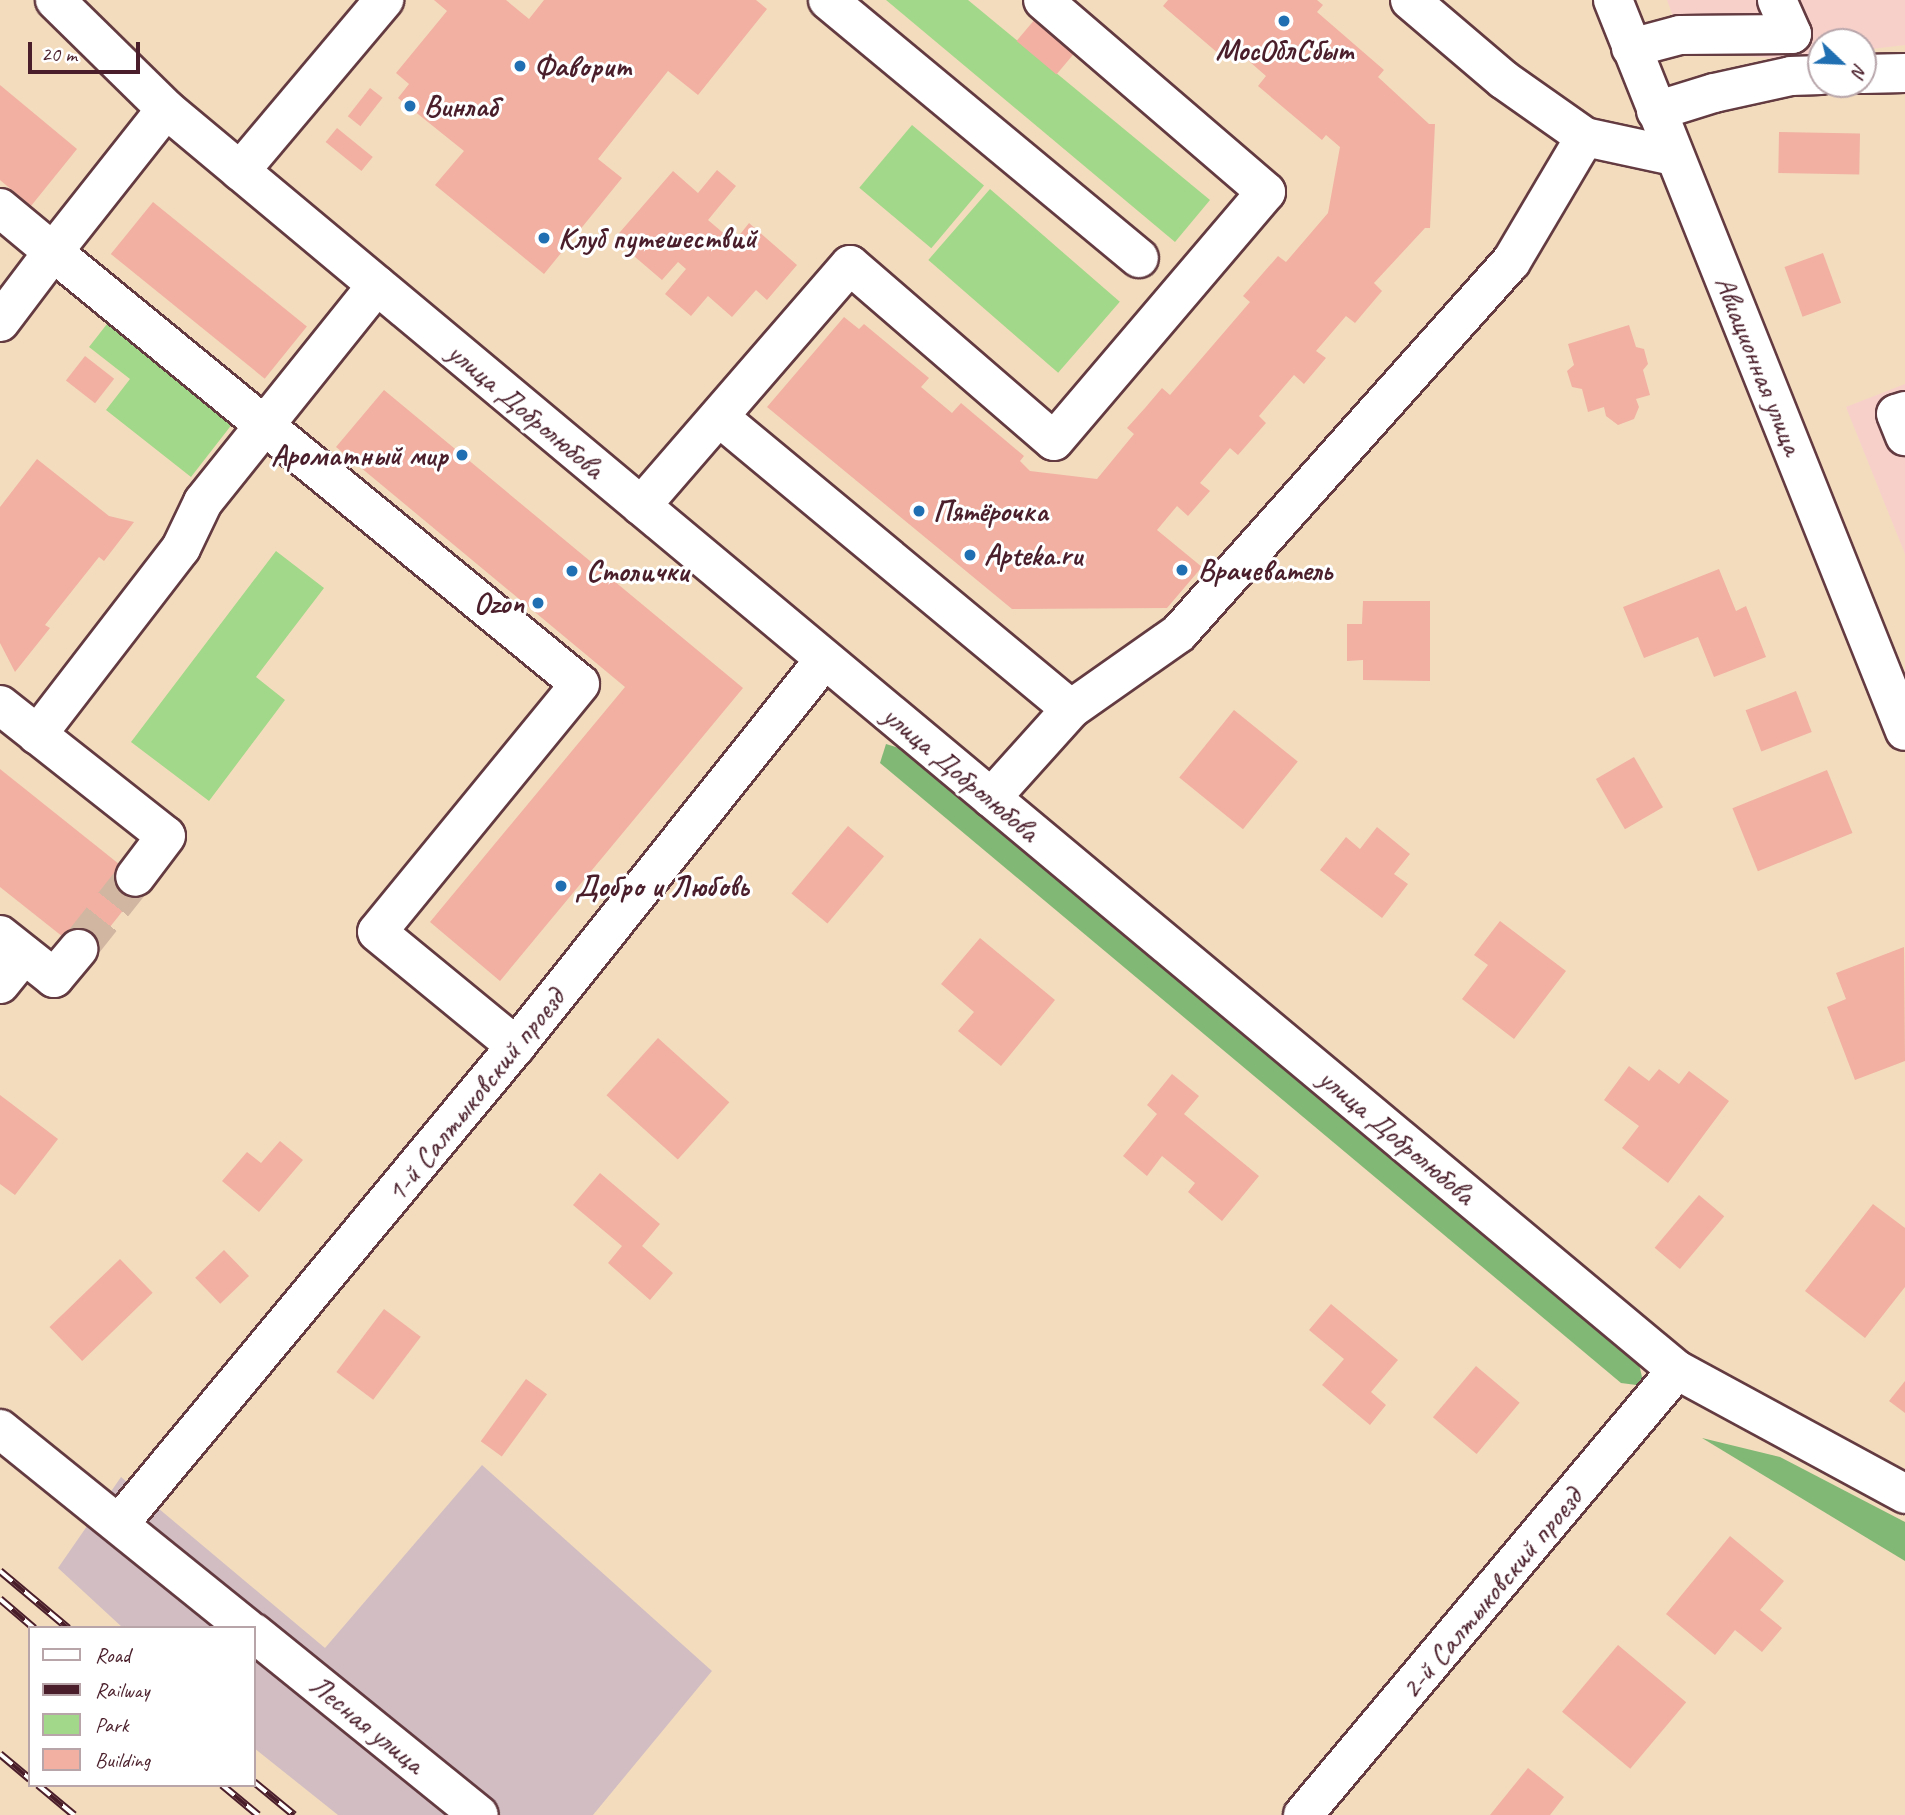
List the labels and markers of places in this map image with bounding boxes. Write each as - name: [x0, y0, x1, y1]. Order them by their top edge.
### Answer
- marker: МосОблСбыт: [1276, 13, 1292, 29]
- place label: МосОблСбыт: [1215, 32, 1353, 68]
- place label: Фаворит: [534, 48, 632, 84]
- marker: Фаворит: [512, 58, 528, 74]
- place label: Винлаб: [424, 88, 497, 124]
- marker: Винлаб: [402, 98, 418, 114]
- place label: Клуб путешествий: [558, 220, 758, 256]
- marker: Клуб путешествий: [536, 230, 552, 246]
- place label: Ароматный мир: [271, 437, 448, 473]
- marker: Ароматный мир: [454, 447, 470, 463]
- place label: Пятёрочка: [933, 493, 1048, 529]
- marker: Пятёрочка: [911, 503, 927, 519]
- place label: Apteka.ru: [984, 537, 1082, 573]
- marker: Apteka.ru: [962, 547, 978, 563]
- place label: Врачеватель: [1198, 552, 1332, 588]
- place label: Столички: [586, 553, 688, 589]
- marker: Врачеватель: [1172, 560, 1192, 580]
- marker: Столички: [564, 563, 580, 579]
- place label: Ozon: [474, 585, 524, 621]
- marker: Ozon: [530, 595, 546, 611]
- place label: Добро и Любовь: [575, 868, 748, 904]
- marker: Добро и Любовь: [553, 878, 569, 894]

